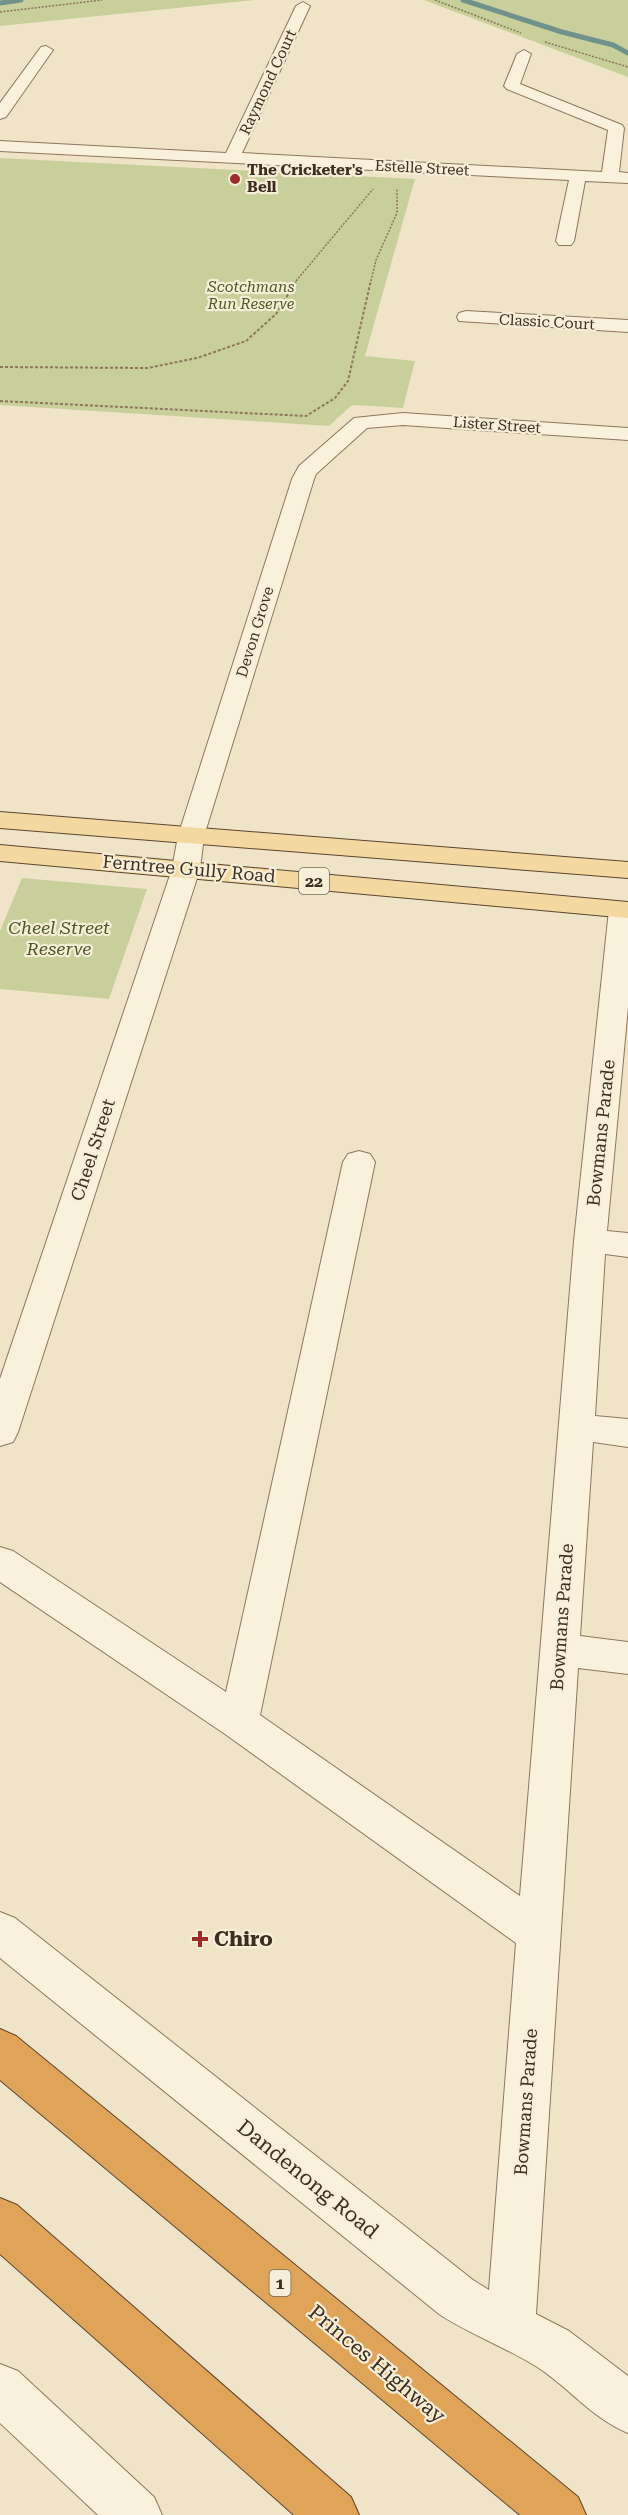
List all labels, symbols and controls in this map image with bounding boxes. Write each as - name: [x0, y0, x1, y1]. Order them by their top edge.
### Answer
- street label: Raymond Court: [236, 26, 300, 138]
- street label: Estelle Street: [374, 157, 470, 179]
- place label: The Cricketer's Bell: [247, 161, 363, 196]
- marker: The Cricketer's Bell: [228, 172, 242, 186]
- park label: Scotchmans Run Reserve: [206, 278, 295, 313]
- street label: Classic Court: [499, 310, 596, 334]
- street label: Lister Street: [453, 413, 542, 437]
- street label: Devon Grove: [233, 584, 277, 680]
- street label: Ferntree Gully Road: [102, 850, 277, 887]
- road number: 22: [299, 868, 329, 894]
- park label: Cheel Street Reserve: [8, 917, 110, 959]
- street label: Bowmans Parade: [582, 1058, 619, 1207]
- street label: Cheel Street: [66, 1096, 119, 1203]
- street label: Bowmans Parade: [546, 1542, 577, 1691]
- place label: Chiro: [214, 1927, 273, 1951]
- marker: Chiro: [191, 1930, 209, 1948]
- street label: Bowmans Parade: [510, 2027, 541, 2176]
- street label: Dandenong Road: [232, 2115, 384, 2244]
- road number: 1: [270, 2270, 290, 2296]
- street label: Princes Highway: [304, 2300, 451, 2428]

